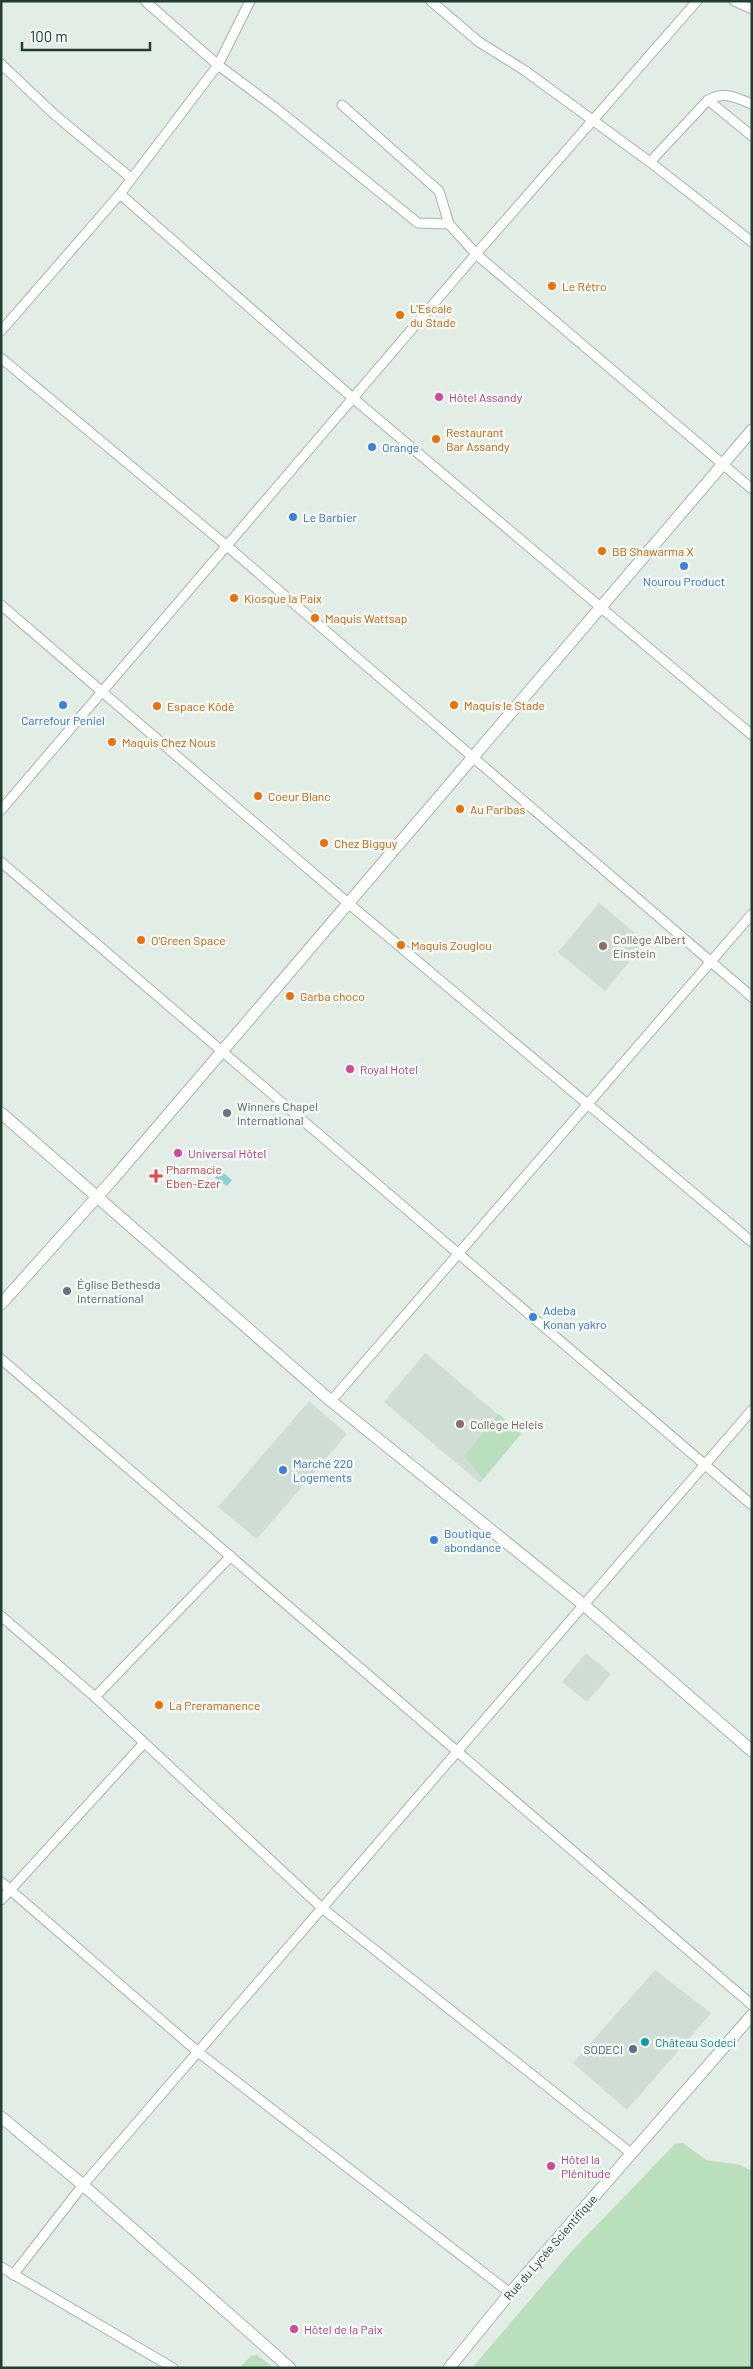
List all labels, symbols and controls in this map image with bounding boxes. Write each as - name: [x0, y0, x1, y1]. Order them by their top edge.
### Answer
- scale bar: [22, 20, 150, 52]
- text: 100 m: [30, 27, 68, 45]
- place label: Le Rétro: [562, 279, 606, 293]
- marker: Le Rétro: [546, 280, 558, 292]
- place label: L'Escale du Stade: [410, 301, 456, 329]
- marker: L'Escale du Stade: [394, 309, 406, 321]
- place label: Hôtel Assandy: [449, 390, 523, 404]
- marker: Hôtel Assandy: [433, 391, 445, 403]
- place label: Restaurant Bar Assandy: [446, 425, 510, 453]
- marker: Restaurant Bar Assandy: [430, 433, 442, 445]
- place label: Orange: [382, 440, 419, 454]
- marker: Orange: [366, 441, 378, 453]
- place label: Le Barbier: [303, 510, 358, 524]
- marker: Le Barbier: [287, 511, 299, 523]
- place label: BB Shawarma X: [612, 544, 694, 558]
- marker: BB Shawarma X: [596, 545, 608, 557]
- marker: Nourou Product: [678, 560, 690, 572]
- place label: Nourou Product: [643, 574, 725, 588]
- place label: Kiosque la Paix: [244, 591, 322, 605]
- marker: Kiosque la Paix: [228, 592, 240, 604]
- place label: Maquis Wattsap: [325, 611, 407, 625]
- marker: Maquis Wattsap: [309, 612, 321, 624]
- place label: Maquis le Stade: [464, 698, 545, 712]
- marker: Carrefour Peniel: [57, 699, 69, 711]
- place label: Espace Kôdê: [167, 699, 234, 713]
- marker: Maquis le Stade: [448, 699, 460, 711]
- marker: Espace Kôdê: [151, 700, 163, 712]
- place label: Carrefour Peniel: [21, 713, 105, 727]
- place label: Maquis Chez Nous: [122, 735, 216, 749]
- marker: Maquis Chez Nous: [106, 736, 118, 748]
- place label: Coeur Blanc: [268, 789, 330, 803]
- marker: Coeur Blanc: [252, 790, 264, 802]
- place label: Au Paribas: [470, 802, 525, 816]
- marker: Au Paribas: [454, 803, 466, 815]
- place label: Chez Bigguy: [334, 836, 398, 850]
- marker: Chez Bigguy: [318, 837, 330, 849]
- place label: Collège Albert Einstein: [613, 932, 686, 960]
- place label: O'Green Space: [151, 933, 226, 947]
- marker: O'Green Space: [135, 934, 147, 946]
- place label: Maquis Zouglou: [411, 938, 492, 952]
- marker: Maquis Zouglou: [395, 939, 407, 951]
- marker: Collège Albert Einstein: [597, 940, 609, 952]
- place label: Garba choco: [300, 989, 365, 1003]
- marker: Garba choco: [284, 990, 296, 1002]
- place label: Royal Hotel: [360, 1062, 418, 1076]
- marker: Royal Hotel: [344, 1063, 356, 1075]
- place label: Winners Chapel International: [237, 1099, 318, 1127]
- marker: Winners Chapel International: [221, 1107, 233, 1119]
- place label: Universal Hôtel: [188, 1146, 266, 1160]
- marker: Universal Hôtel: [172, 1147, 184, 1159]
- place label: Pharmacie Eben-Ezer: [166, 1162, 222, 1190]
- marker: Pharmacie Eben-Ezer: [150, 1170, 162, 1182]
- place label: Église Bethesda International: [77, 1277, 160, 1305]
- marker: Église Bethesda International: [61, 1285, 73, 1297]
- place label: Adeba Konan yakro: [543, 1303, 607, 1331]
- marker: Adeba Konan yakro: [527, 1311, 539, 1323]
- place label: Collège Heleis: [470, 1417, 543, 1431]
- marker: Collège Heleis: [454, 1418, 466, 1430]
- place label: Marché 220 Logements: [293, 1456, 353, 1484]
- marker: Marché 220 Logements: [277, 1464, 289, 1476]
- place label: Boutique abondance: [444, 1526, 501, 1554]
- marker: Boutique abondance: [428, 1534, 440, 1546]
- place label: La Preramanence: [169, 1698, 260, 1712]
- marker: La Preramanence: [153, 1699, 165, 1711]
- place label: Château Sodeci: [655, 2035, 736, 2049]
- marker: Château Sodeci: [639, 2036, 651, 2048]
- place label: SODECI: [583, 2042, 623, 2056]
- marker: SODECI: [627, 2043, 639, 2055]
- place label: Hôtel la Plénitude: [561, 2152, 611, 2180]
- marker: Hôtel la Plénitude: [545, 2160, 557, 2172]
- street label: Rue du Lycée Scientifique: [501, 2192, 599, 2302]
- place label: Hôtel de la Paix: [304, 2322, 383, 2336]
- marker: Hôtel de la Paix: [288, 2323, 300, 2335]

